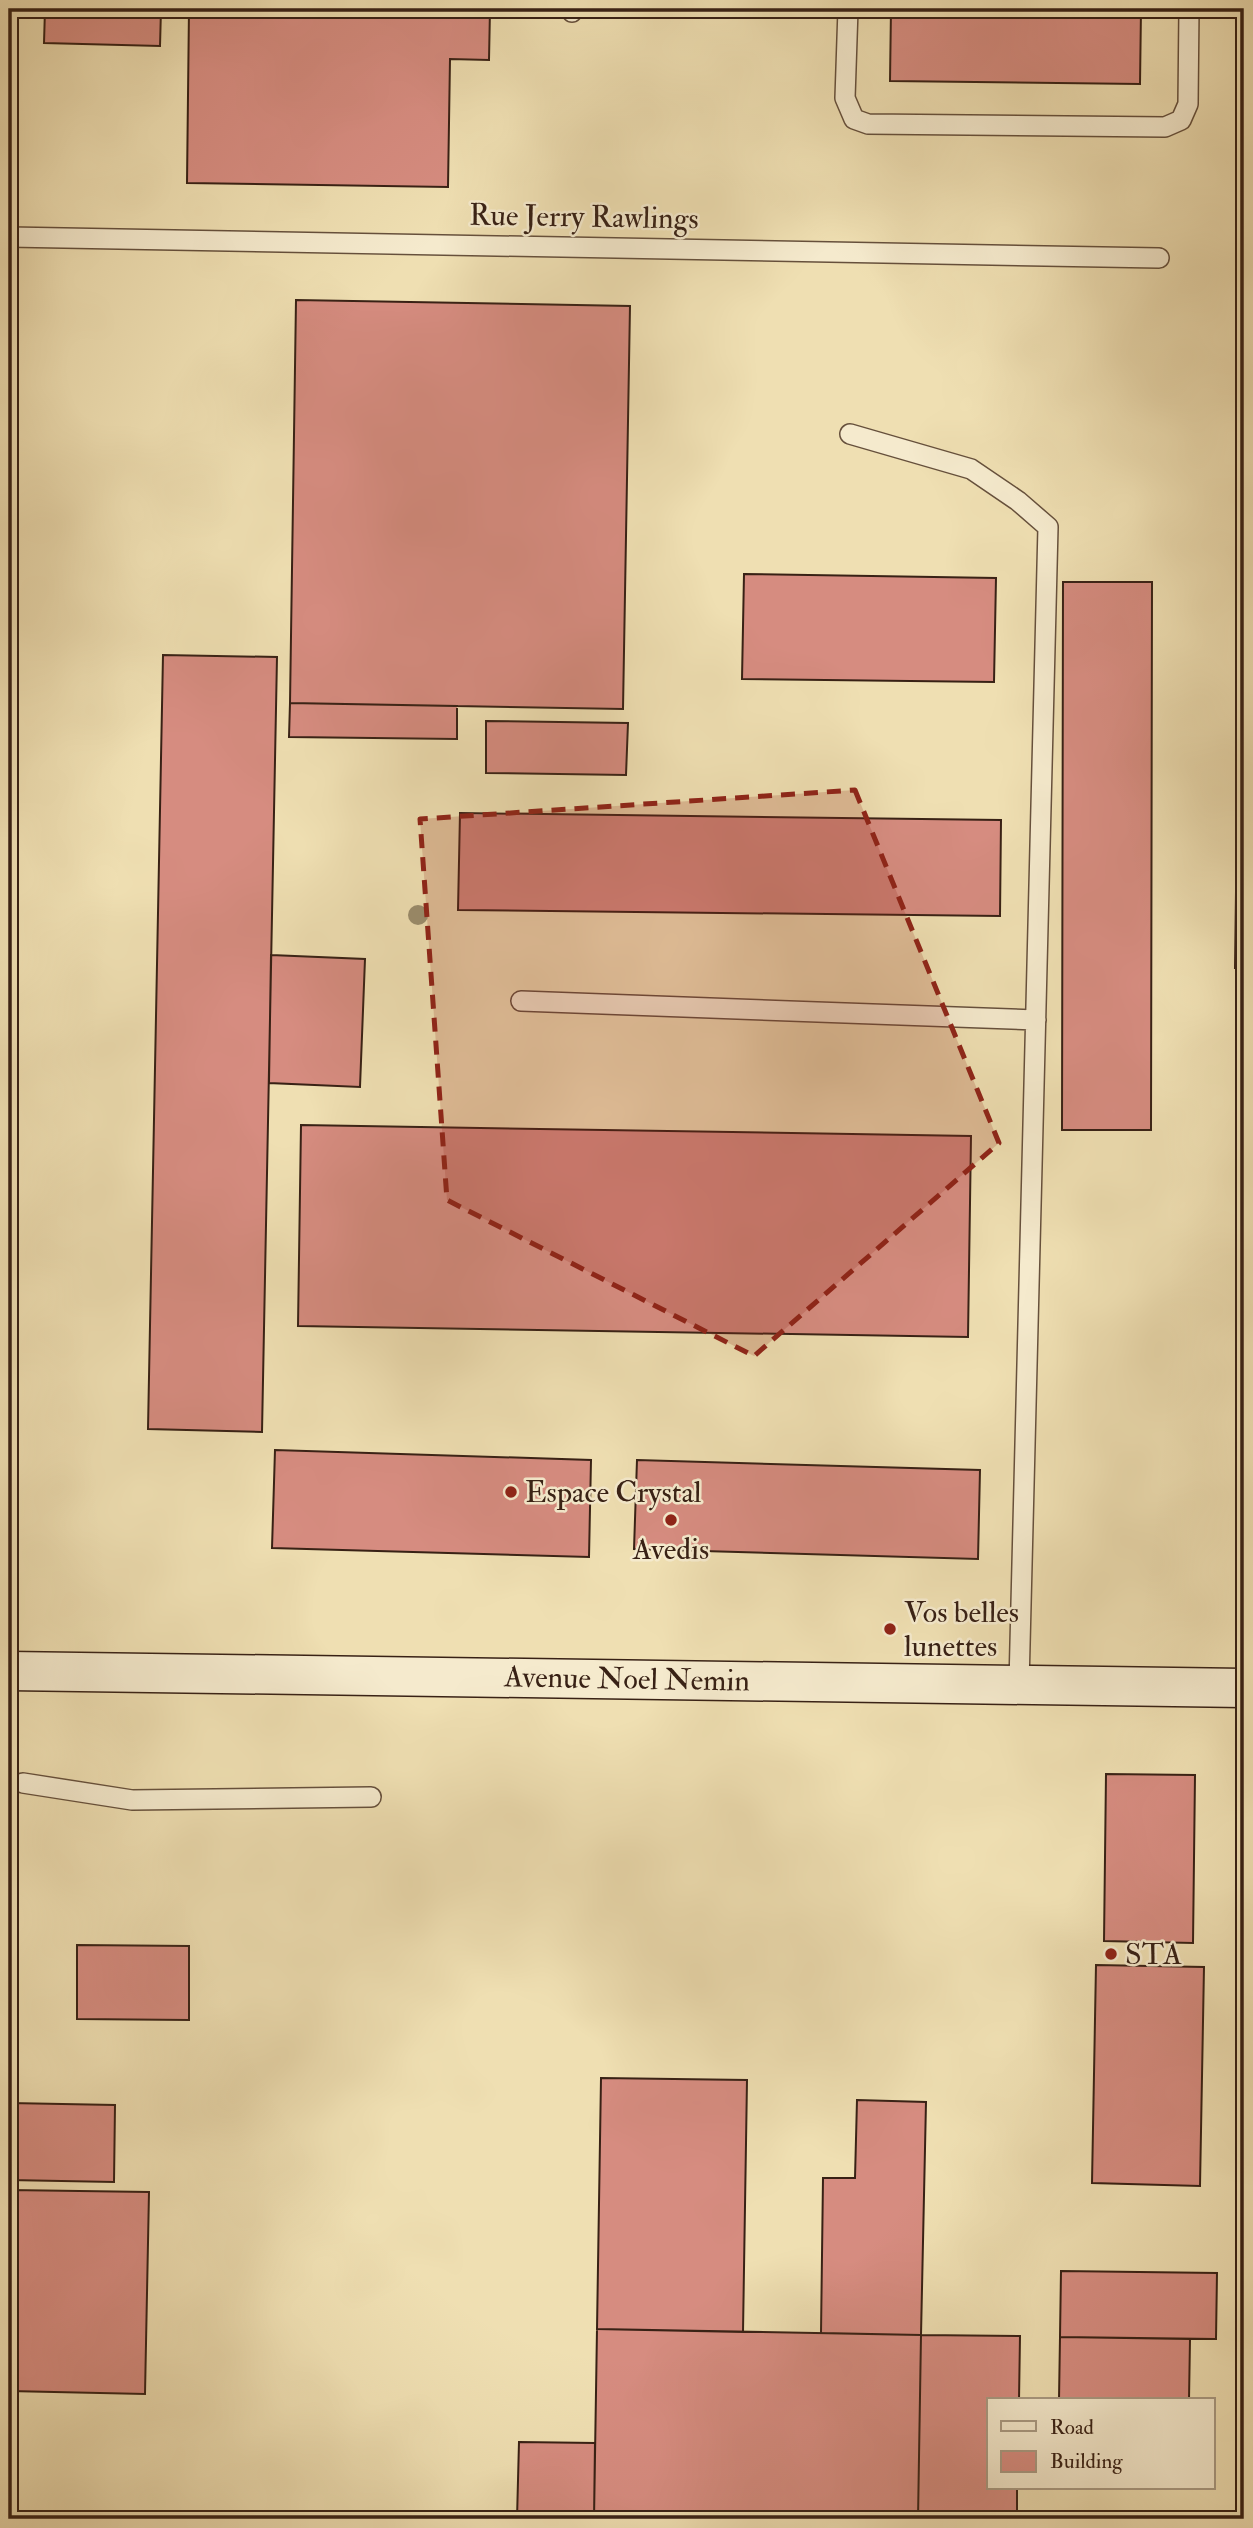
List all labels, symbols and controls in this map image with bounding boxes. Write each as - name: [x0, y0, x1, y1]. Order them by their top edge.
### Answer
- street label: Rue Jerry Rawlings: [469, 196, 699, 238]
- place label: Espace Crystal: [525, 1474, 702, 1511]
- marker: Espace Crystal: [503, 1484, 519, 1500]
- marker: Avedis: [663, 1512, 679, 1528]
- place label: Avedis: [632, 1531, 709, 1568]
- place label: Vos belles lunettes: [904, 1594, 1019, 1665]
- marker: Vos belles lunettes: [882, 1621, 898, 1637]
- street label: Avenue Noel Nemin: [503, 1658, 750, 1700]
- place label: STA: [1125, 1936, 1182, 1973]
- marker: STA: [1103, 1946, 1119, 1962]
- legend: [987, 2398, 1214, 2490]
- text: Road: [1050, 2414, 1095, 2441]
- text: Building: [1050, 2448, 1123, 2475]

